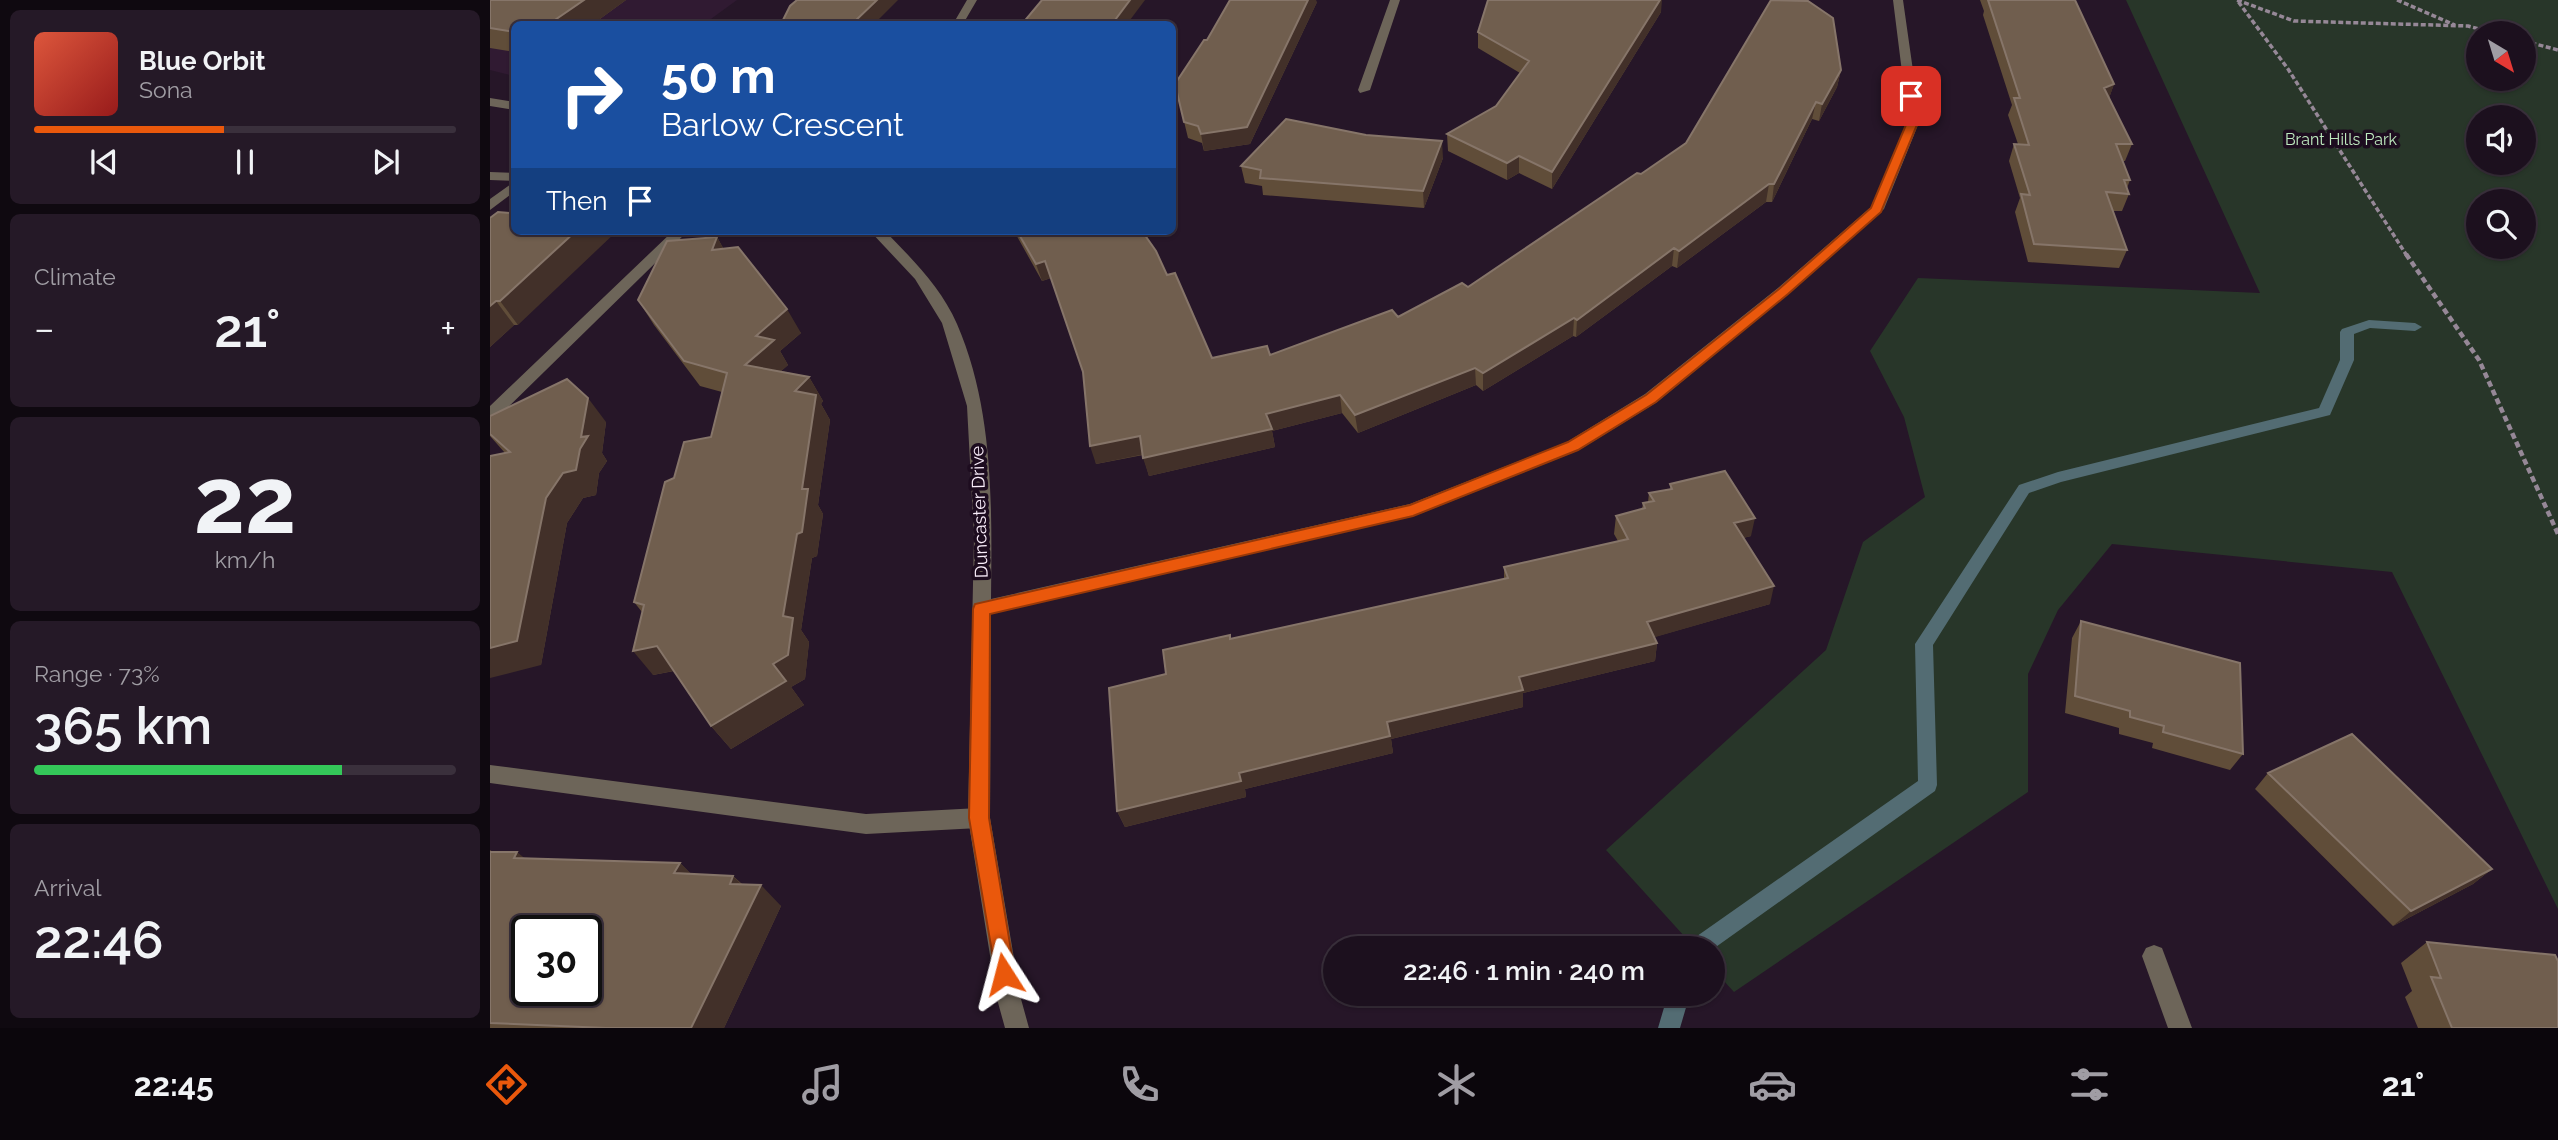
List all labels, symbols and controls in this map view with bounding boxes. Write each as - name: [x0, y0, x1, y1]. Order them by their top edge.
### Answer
- north arrow: [2466, 21, 2536, 91]
- map controls: [2466, 21, 2536, 259]
- text: Blue Orbit: [139, 46, 266, 76]
- text: 50 m: [661, 47, 776, 104]
- icon: right: [546, 49, 637, 140]
- pin: [1881, 66, 1941, 126]
- text: Sona: [139, 76, 193, 103]
- icon: arrive: [1892, 77, 1930, 115]
- button: sound: [2466, 105, 2536, 175]
- text: Barlow Crescent: [661, 106, 904, 143]
- park label: Brant Hills Park: [2285, 130, 2398, 149]
- icon: previous: [85, 143, 123, 181]
- icon: pause: [226, 143, 264, 181]
- icon: next: [367, 143, 405, 181]
- icon: arrive: [621, 182, 659, 220]
- text: Then: [546, 186, 607, 216]
- button: search: [2466, 189, 2536, 259]
- text: Climate: [34, 263, 116, 290]
- text: 21°: [214, 298, 281, 359]
- text: −: [34, 306, 54, 351]
- text: +: [440, 306, 456, 351]
- street label: Duncaster Drive: [966, 445, 992, 578]
- text: 22: [194, 447, 296, 554]
- text: km/h: [215, 546, 275, 573]
- text: Range · 73%: [34, 660, 160, 687]
- text: 365 km: [34, 695, 212, 756]
- text: Arrival: [34, 874, 101, 901]
- text: 22:46: [34, 909, 164, 970]
- speed limit sign: 30: [511, 915, 602, 1006]
- position arrow: [967, 937, 1041, 1011]
- text: 22:46 · 1 min · 240 m: [1403, 956, 1645, 986]
- icon: directions: [482, 1060, 531, 1109]
- icon: music: [798, 1060, 847, 1109]
- icon: phone: [1115, 1060, 1164, 1109]
- icon: climate: [1432, 1060, 1481, 1109]
- icon: car: [1748, 1060, 1797, 1109]
- icon: filters: [2065, 1060, 2114, 1109]
- text: 22:45: [134, 1066, 214, 1103]
- text: 21°: [2382, 1066, 2424, 1103]

